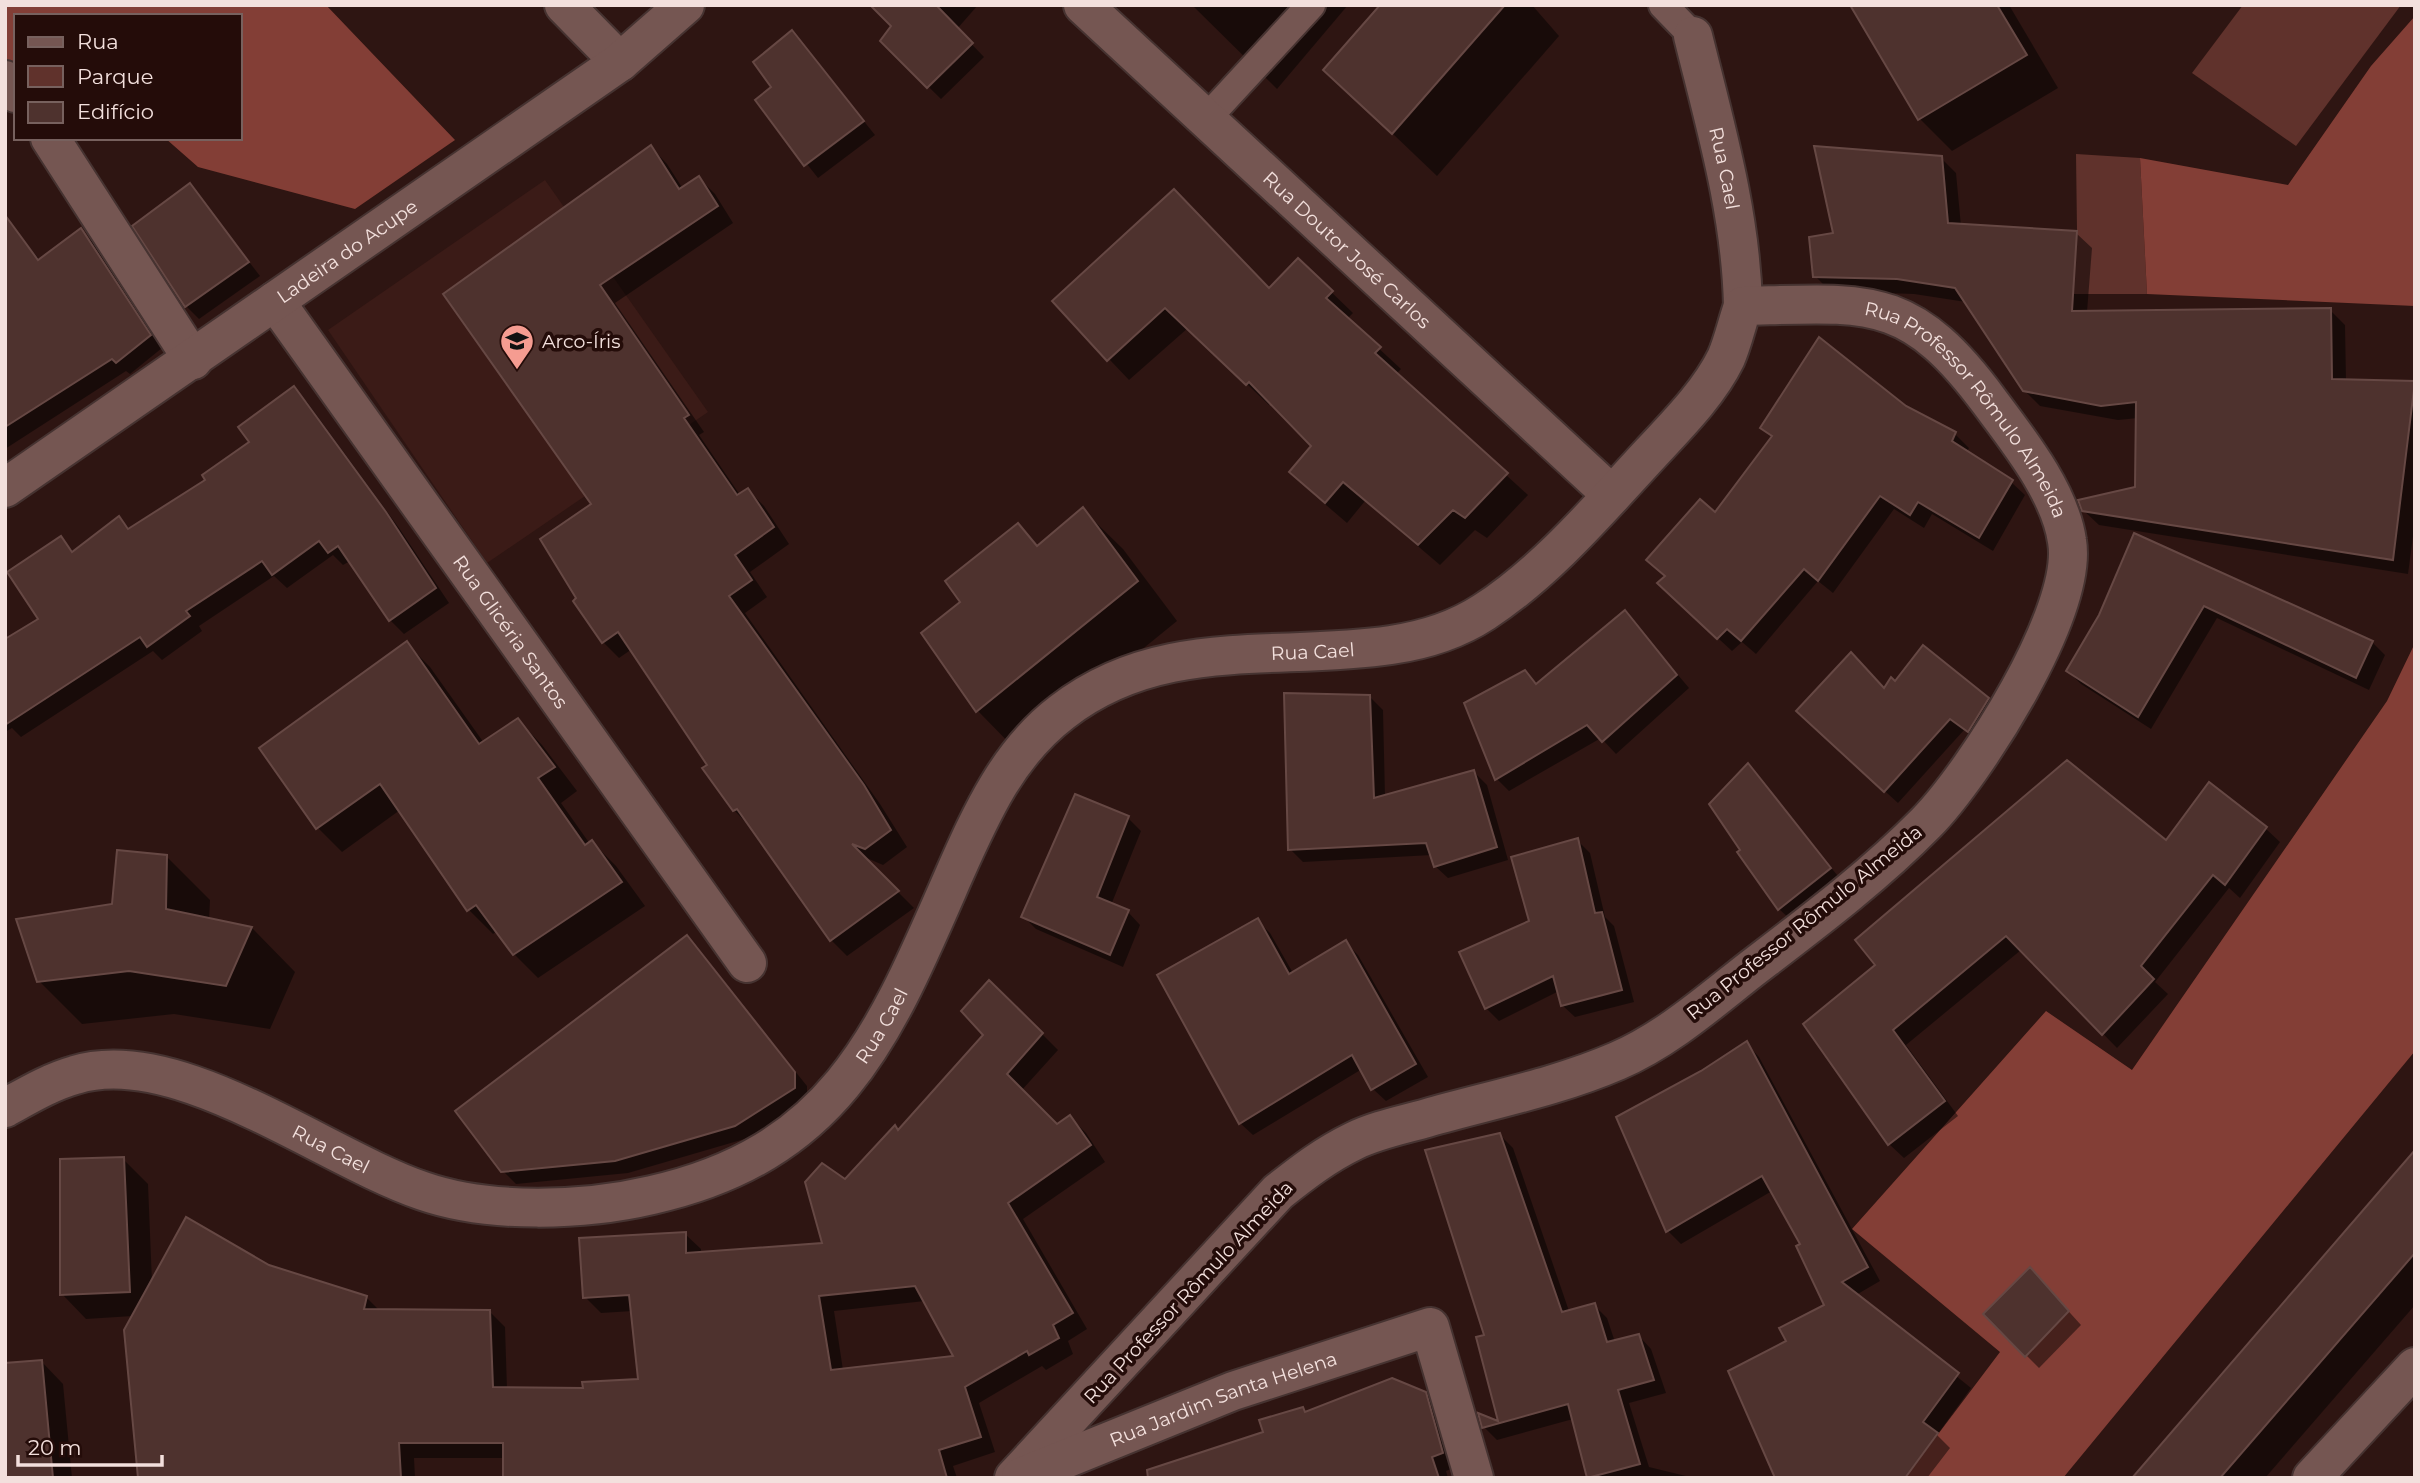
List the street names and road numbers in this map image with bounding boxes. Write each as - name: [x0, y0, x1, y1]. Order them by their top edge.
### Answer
- street label: Rua Cael: [1704, 125, 1744, 211]
- street label: Rua Doutor José Carlos: [1258, 167, 1436, 333]
- street label: Ladeira do Acupe: [272, 195, 422, 308]
- street label: Rua Professor Rômulo Almeida: [1863, 297, 2071, 521]
- street label: Rua Glicéria Santos: [448, 551, 573, 713]
- street label: Rua Cael: [1270, 638, 1355, 665]
- street label: Rua Professor Rômulo Almeida: [1682, 820, 1927, 1025]
- street label: Rua Cael: [851, 984, 913, 1068]
- street label: Rua Cael: [288, 1120, 373, 1179]
- street label: Rua Professor Rômulo Almeida: [1079, 1176, 1298, 1408]
- street label: Rua Jardim Santa Helena: [1106, 1347, 1340, 1452]

